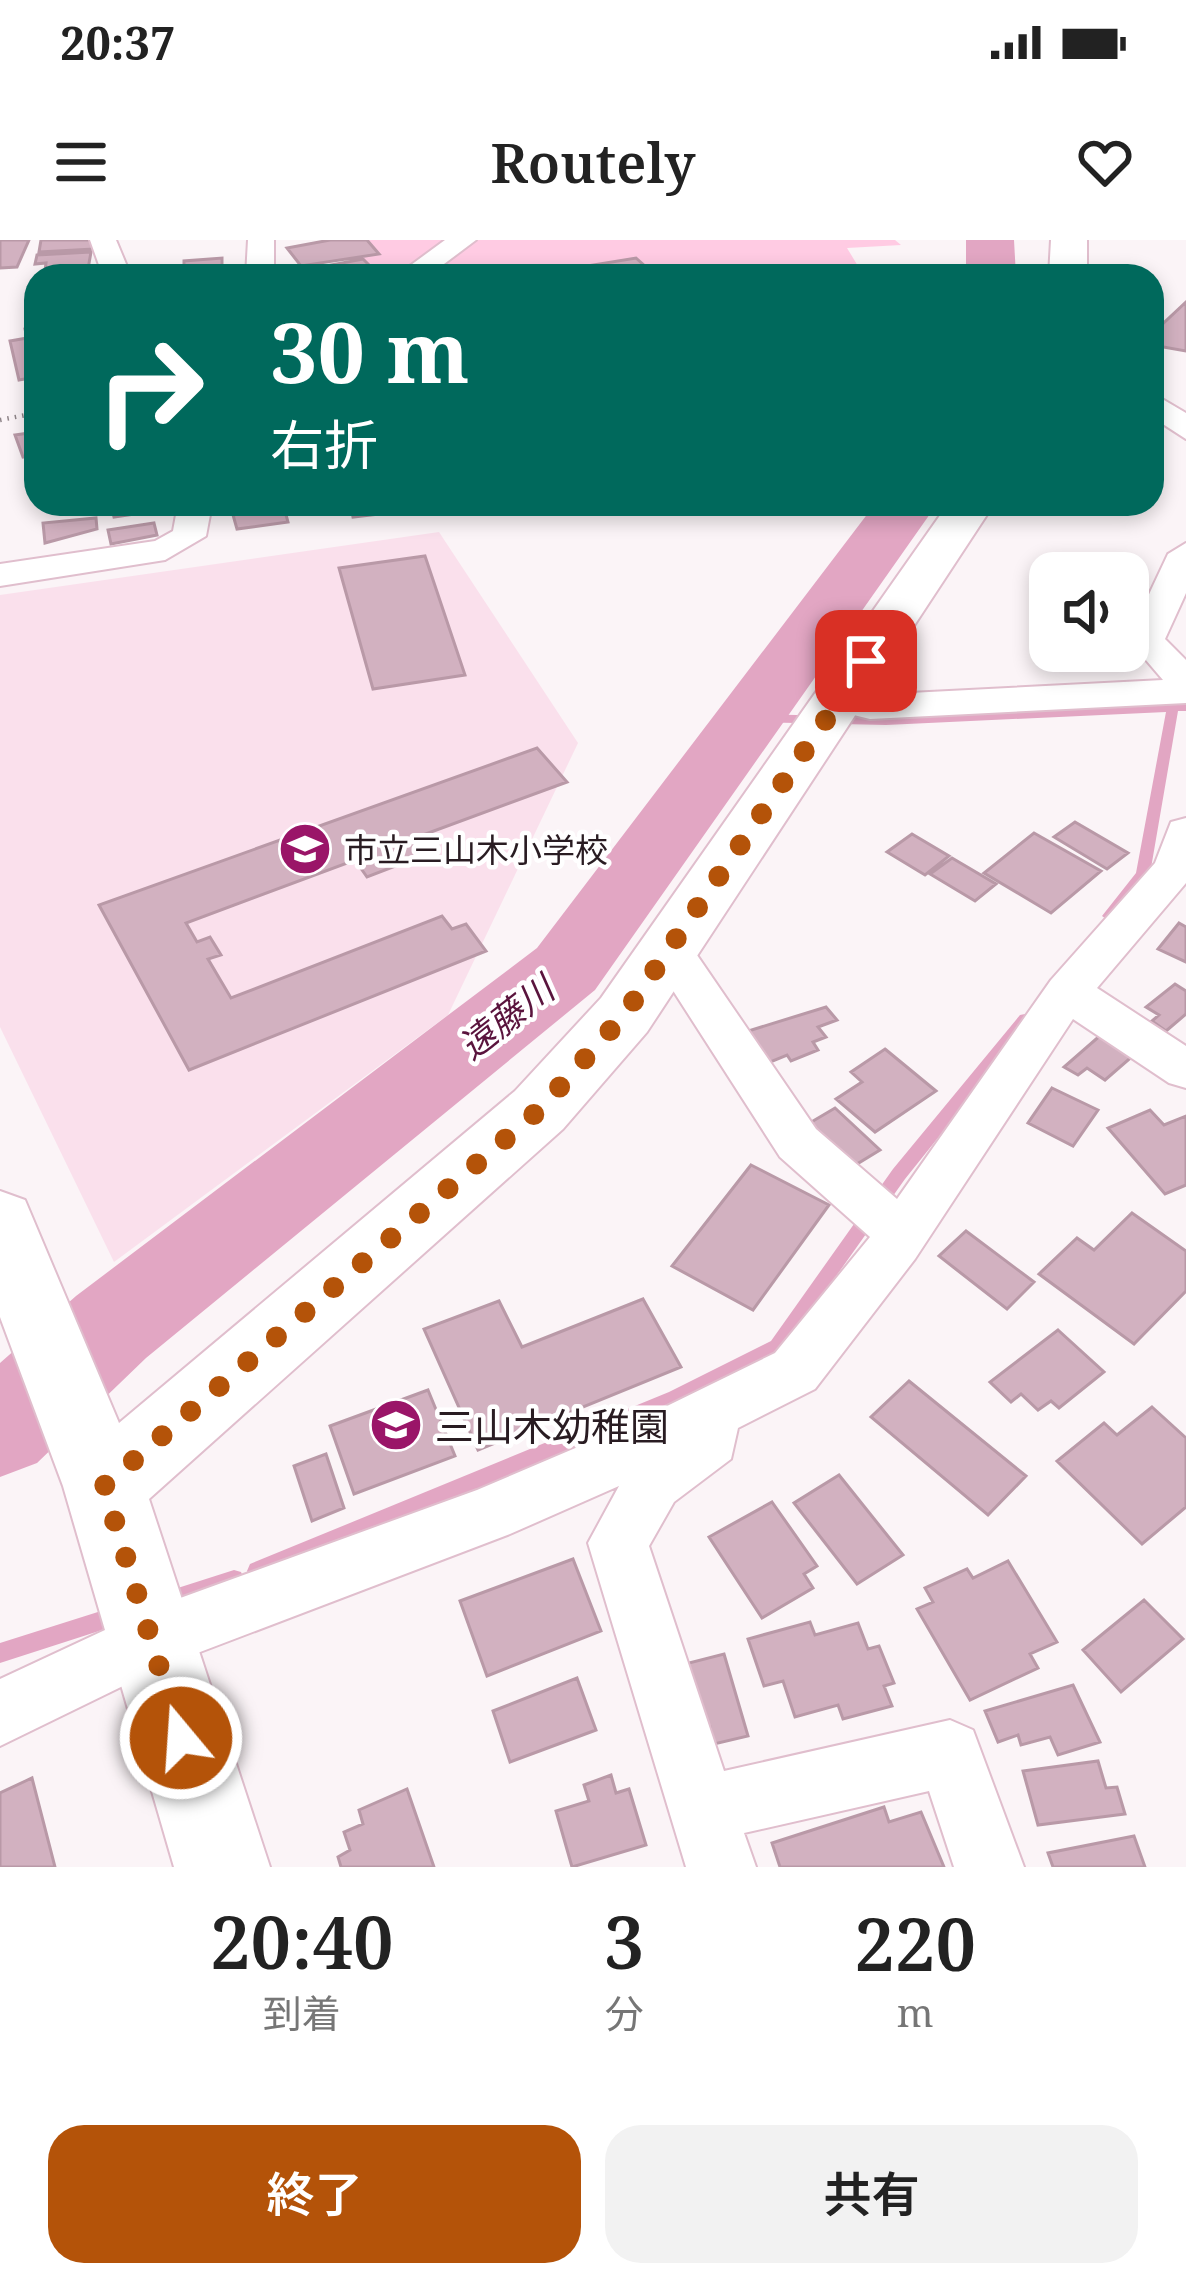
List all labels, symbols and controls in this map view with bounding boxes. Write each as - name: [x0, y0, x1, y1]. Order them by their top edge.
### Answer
- text: 20:37: [60, 12, 175, 73]
- text: Routely: [490, 125, 696, 199]
- icon: menu: [48, 129, 114, 195]
- icon: heart: [1072, 129, 1138, 195]
- text: 30 m: [270, 293, 470, 408]
- icon: right: [72, 312, 228, 468]
- text: 右折: [270, 407, 378, 481]
- map controls: [1029, 552, 1149, 672]
- button: sound: [1029, 552, 1149, 672]
- pin: [815, 610, 917, 712]
- icon: arrive: [833, 628, 899, 694]
- school or university icon: 市立三山木小学校: [277, 821, 333, 877]
- place label: 市立三山木小学校: [344, 827, 608, 872]
- water label: 遠藤川: [448, 962, 567, 1070]
- school or university icon: 三山木幼稚園: [368, 1397, 424, 1453]
- place label: 三山木幼稚園: [435, 1399, 669, 1452]
- position arrow: [118, 1675, 244, 1801]
- text: 20:40: [210, 1892, 394, 1990]
- text: 3: [604, 1892, 644, 1990]
- text: 220: [854, 1894, 976, 1992]
- text: m: [897, 1985, 934, 2038]
- text: 到着: [263, 1986, 341, 2039]
- text: 分: [604, 1986, 643, 2039]
- button: 終了: [48, 2125, 581, 2263]
- button: 共有: [605, 2125, 1138, 2263]

